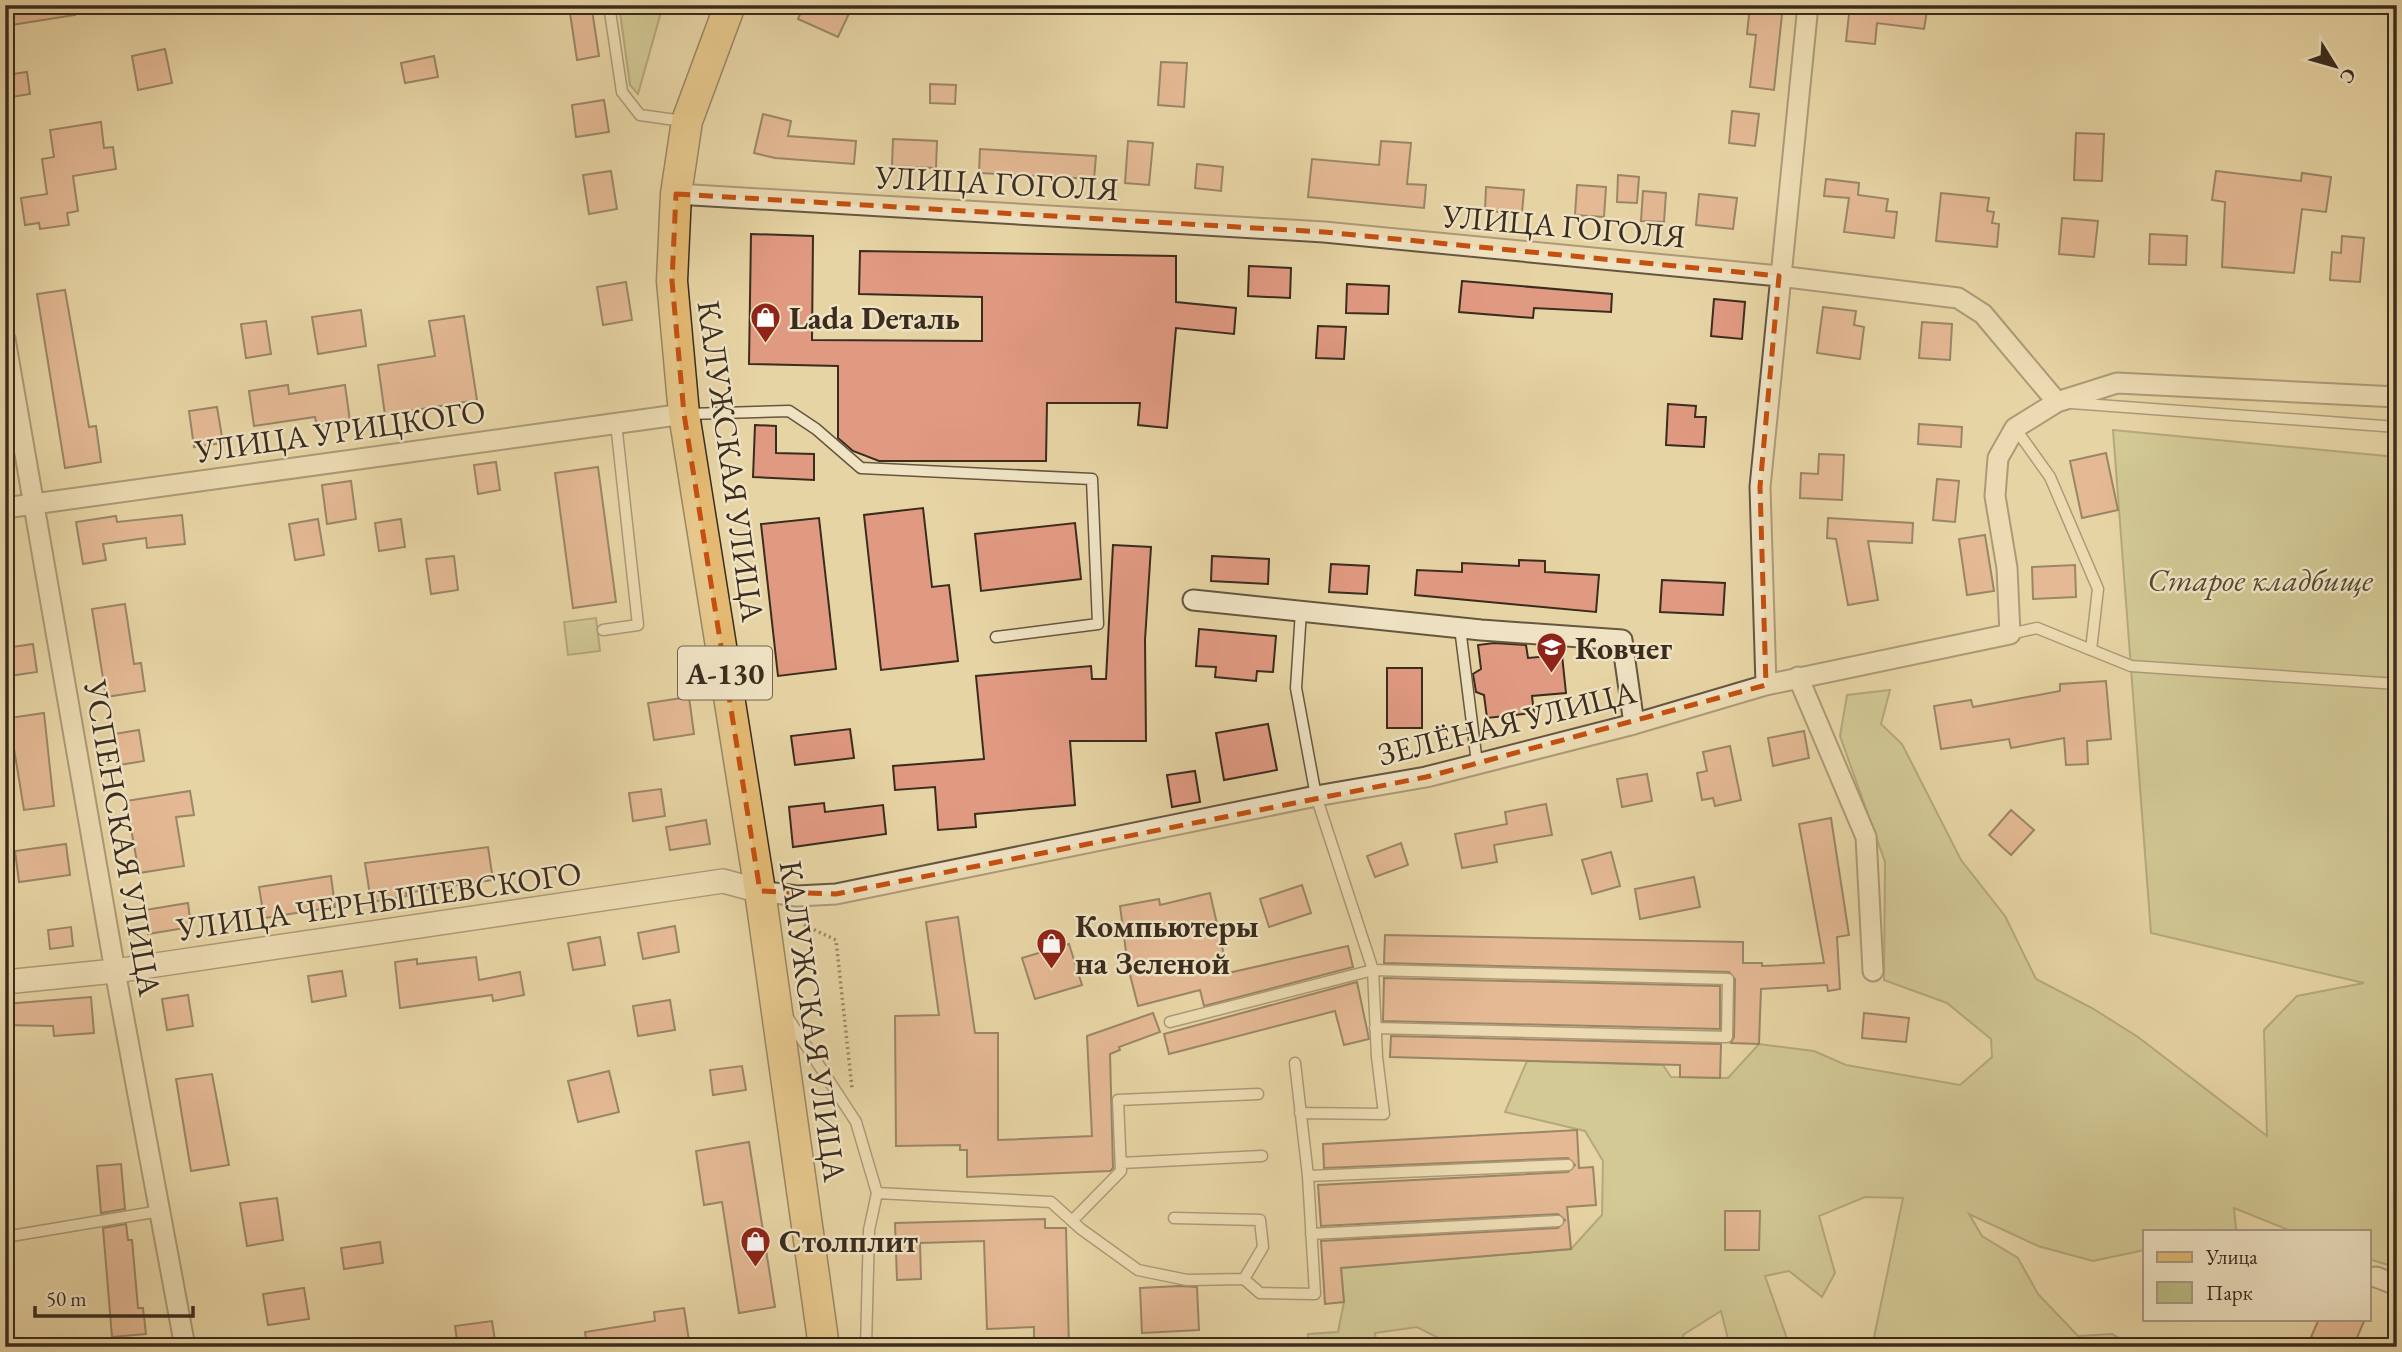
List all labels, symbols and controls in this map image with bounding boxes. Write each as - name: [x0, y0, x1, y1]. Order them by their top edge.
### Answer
- north arrow: [2300, 32, 2370, 102]
- text: С: [2334, 63, 2362, 89]
- street label: УЛИЦА ГОГОЛЯ: [873, 156, 1120, 210]
- street label: УЛИЦА ГОГОЛЯ: [1440, 194, 1687, 258]
- place label: Lada Dеталь: [789, 297, 960, 339]
- street label: КАЛУЖСКАЯ УЛИЦА: [688, 298, 774, 625]
- shop icon: Lada Dеталь: [749, 301, 783, 345]
- street label: УЛИЦА УРИЦКОГО: [191, 390, 488, 472]
- park label: Старое кладбище: [2147, 559, 2374, 601]
- place label: Ковчег: [1575, 627, 1672, 669]
- school or university icon: Ковчег: [1535, 631, 1569, 675]
- road number: А-130: [678, 646, 772, 700]
- street label: ЗЕЛЁНАЯ УЛИЦА: [1373, 670, 1641, 775]
- street label: УСПЕНСКАЯ УЛИЦА: [74, 676, 172, 1000]
- street label: УЛИЦА ЧЕРНЫШЕВСКОГО: [173, 852, 584, 950]
- street label: КАЛУЖСКАЯ УЛИЦА: [770, 858, 856, 1185]
- place label: Компьютеры на Зеленой: [1075, 905, 1259, 984]
- shop icon: Компьютеры на Зеленой: [1035, 927, 1069, 971]
- place label: Столплит: [779, 1220, 919, 1262]
- shop icon: Столплит: [739, 1224, 773, 1268]
- legend: [2143, 1230, 2370, 1320]
- text: Улица: [2205, 1243, 2258, 1270]
- scale bar: [35, 1275, 192, 1319]
- text: Парк: [2206, 1279, 2253, 1306]
- text: 50 m: [46, 1285, 87, 1312]

